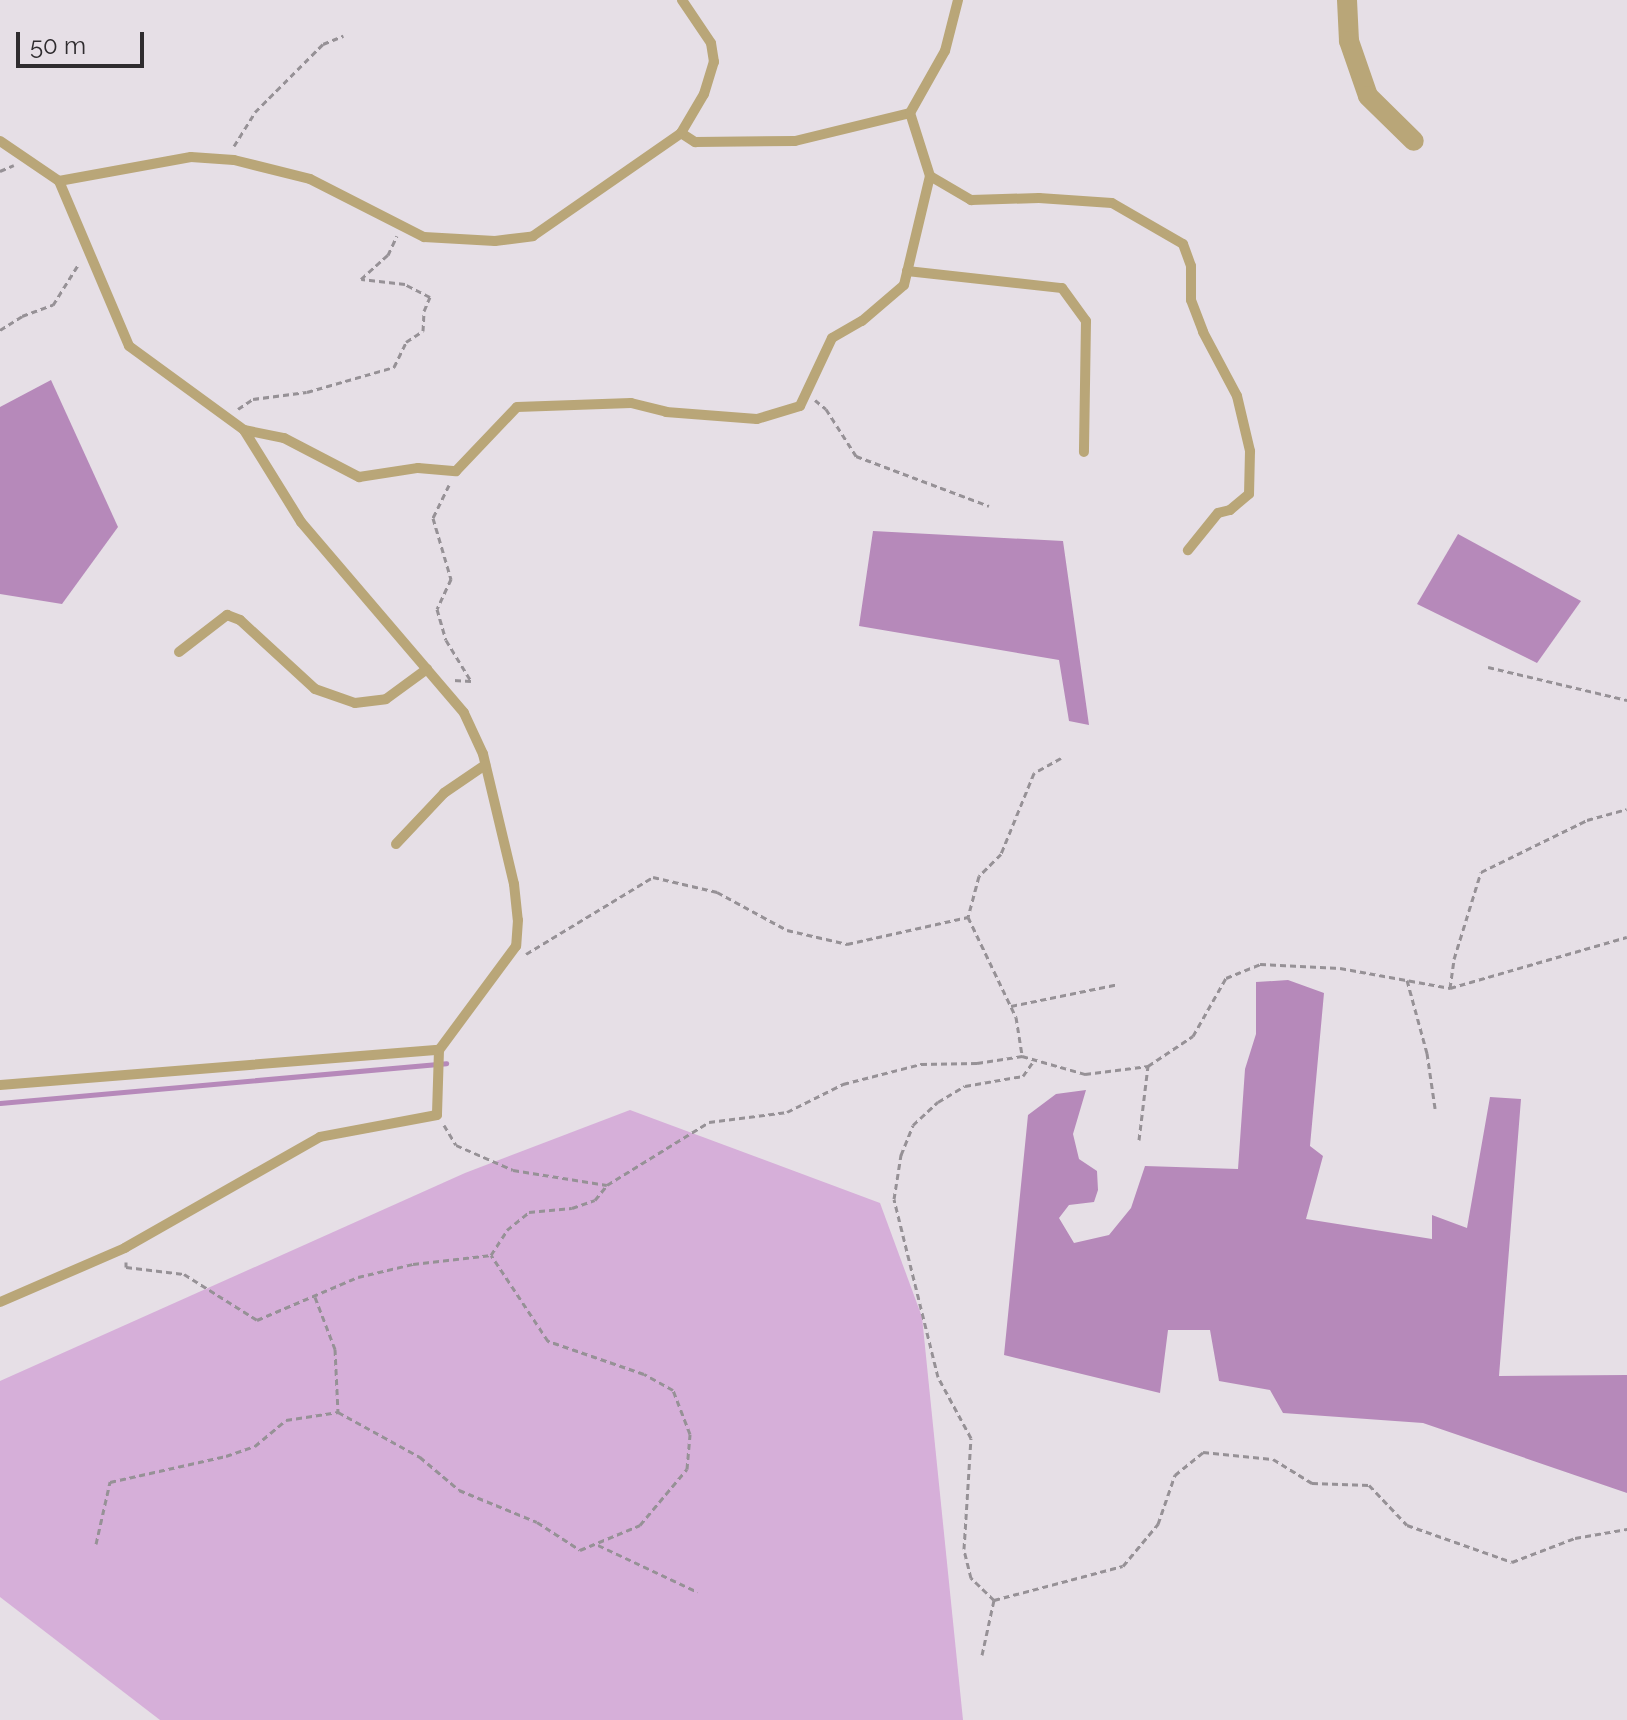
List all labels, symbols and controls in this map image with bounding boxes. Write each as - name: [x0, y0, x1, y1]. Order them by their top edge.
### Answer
- scale bar: [20, 16, 148, 66]
- text: 50 m: [30, 31, 86, 60]

